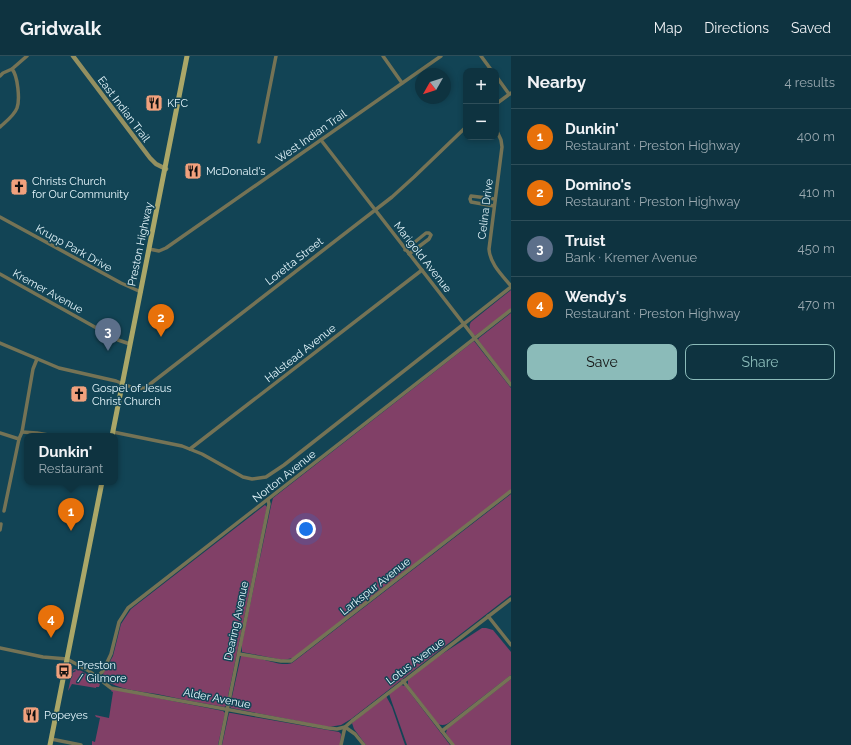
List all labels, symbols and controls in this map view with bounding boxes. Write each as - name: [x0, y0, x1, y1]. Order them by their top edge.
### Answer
- text: Gridwalk: [20, 17, 101, 39]
- text: Map: [654, 20, 682, 36]
- text: Directions: [704, 20, 769, 36]
- text: Saved: [791, 20, 831, 36]
- north arrow: [415, 68, 451, 104]
- map controls: [463, 68, 499, 140]
- button: +: [463, 68, 499, 104]
- text: Nearby: [527, 72, 586, 92]
- street label: East Indian Trail: [95, 74, 152, 145]
- text: 4 results: [784, 75, 835, 90]
- restaurant icon: KFC: [144, 93, 164, 113]
- place label: KFC: [167, 97, 188, 110]
- button: −: [463, 104, 499, 140]
- street label: West Indian Trail: [273, 107, 349, 166]
- text: Dunkin': [565, 120, 619, 138]
- text: 1: [537, 129, 543, 144]
- text: 400 m: [797, 129, 835, 144]
- text: Restaurant · Preston Highway: [565, 138, 740, 153]
- restaurant icon: McDonald's: [183, 161, 203, 181]
- place label: McDonald's: [206, 165, 266, 178]
- place label: Christs Church for Our Community: [32, 175, 129, 201]
- text: Domino's: [565, 176, 631, 194]
- church icon: Christs Church for Our Community: [9, 177, 29, 197]
- street label: Celina Drive: [475, 178, 496, 240]
- text: 2: [536, 185, 544, 200]
- text: 410 m: [799, 185, 835, 200]
- text: Restaurant · Preston Highway: [565, 194, 740, 209]
- street label: Preston Highway: [125, 201, 156, 287]
- street label: Marigold Avenue: [391, 219, 455, 296]
- street label: Krupp Park Drive: [33, 222, 115, 275]
- text: Truist: [565, 232, 606, 250]
- street label: Loretta Street: [263, 235, 326, 288]
- text: 3: [536, 241, 544, 256]
- text: 450 m: [798, 241, 835, 256]
- text: Bank · Kremer Avenue: [565, 250, 697, 265]
- street label: Kremer Avenue: [10, 267, 86, 316]
- text: Wendy's: [565, 288, 626, 306]
- text: 4: [536, 297, 544, 312]
- text: 470 m: [798, 297, 835, 312]
- pin: 2: [148, 304, 174, 337]
- text: Restaurant · Preston Highway: [565, 306, 740, 321]
- pin: 3: [95, 318, 121, 351]
- street label: Halstead Avenue: [262, 321, 339, 385]
- button: Save: [527, 344, 677, 380]
- button: Share: [685, 344, 835, 380]
- place label: Gospel of Jesus Christ Church: [92, 382, 172, 408]
- church icon: Gospel of Jesus Christ Church: [69, 384, 89, 404]
- popup: [24, 433, 118, 485]
- text: Dunkin': [39, 443, 92, 461]
- street label: Norton Avenue: [250, 447, 319, 505]
- text: Restaurant: [39, 461, 103, 476]
- pin: 1: [58, 498, 84, 531]
- your location: [296, 519, 316, 539]
- street label: Larkspur Avenue: [338, 555, 413, 618]
- street label: Dearing Avenue: [222, 580, 251, 662]
- pin: 4: [38, 605, 64, 638]
- street label: Lotus Avenue: [384, 635, 447, 687]
- place label: Preston / Gilmore: [77, 659, 127, 685]
- bus stop icon: Preston / Gilmore: [54, 661, 74, 681]
- street label: Alder Avenue: [182, 686, 252, 711]
- restaurant icon: Popeyes: [21, 705, 41, 725]
- place label: Popeyes: [44, 709, 88, 722]

